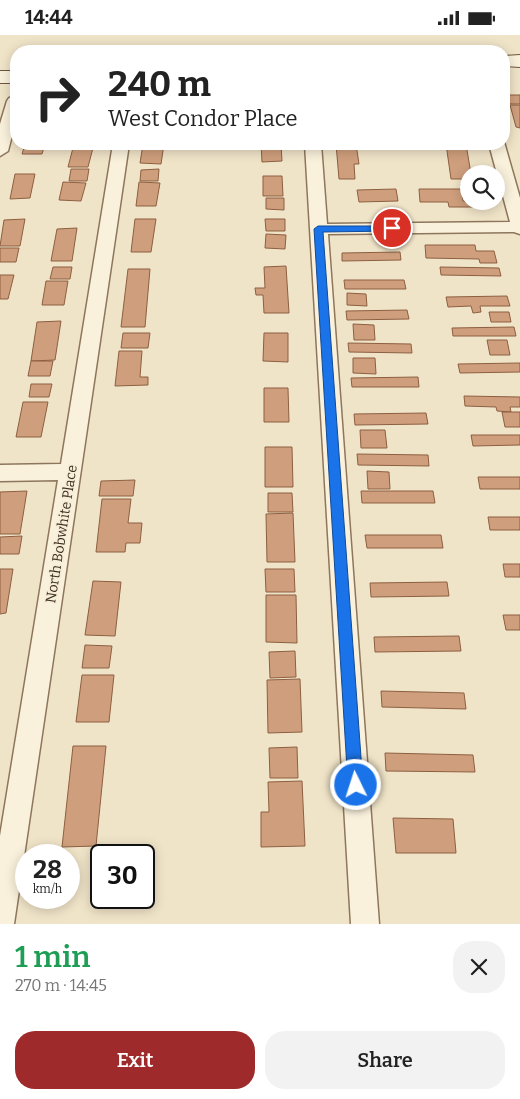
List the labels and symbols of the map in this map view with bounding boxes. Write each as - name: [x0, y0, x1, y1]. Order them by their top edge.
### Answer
- pin: [371, 207, 413, 249]
- street label: North Bobwhite Place: [42, 464, 81, 604]
- position arrow: [329, 758, 381, 810]
- speed limit sign: 30: [90, 844, 155, 909]

